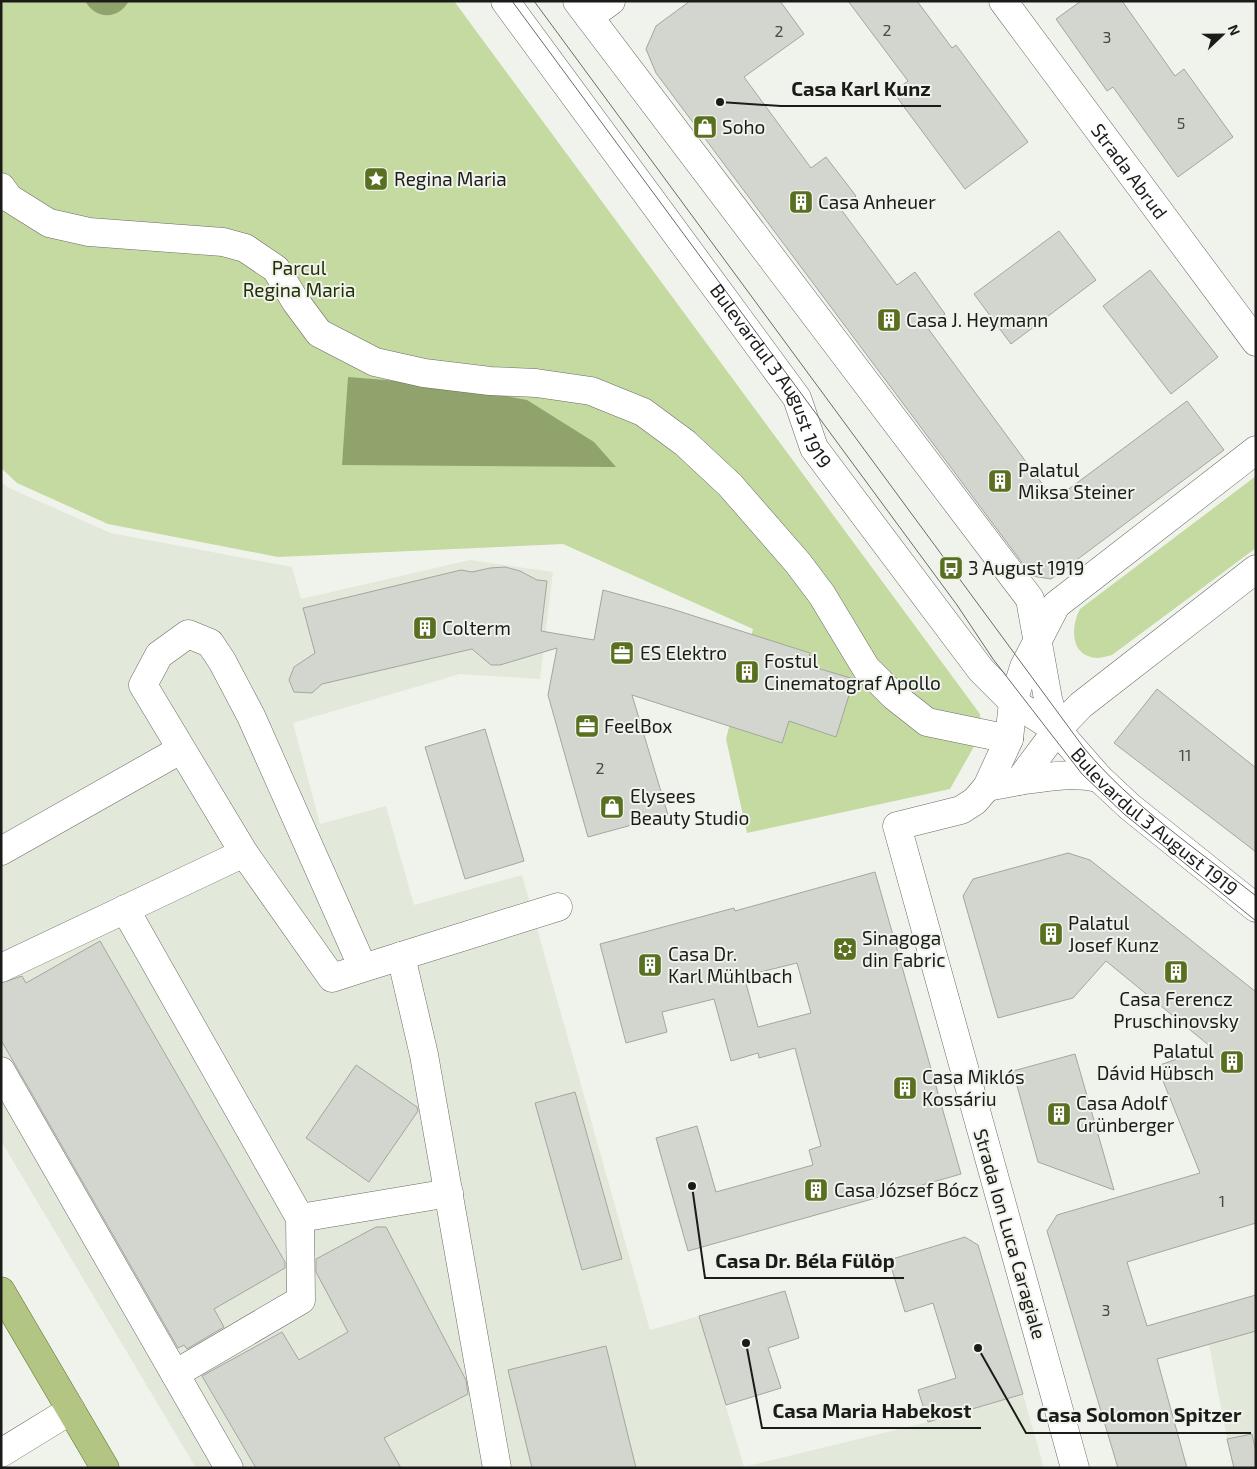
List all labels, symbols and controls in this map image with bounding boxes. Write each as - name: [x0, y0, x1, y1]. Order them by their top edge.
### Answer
- north arrow: [1197, 10, 1247, 60]
- house number: 2: [883, 20, 892, 39]
- house number: 2: [775, 21, 784, 40]
- text: N: [1225, 22, 1244, 38]
- house number: 3: [1103, 27, 1111, 46]
- callout: Casa Karl Kunz: [781, 71, 941, 106]
- text: Casa Karl Kunz: [791, 76, 931, 100]
- house number: 5: [1177, 113, 1185, 132]
- shop icon: Soho: [692, 114, 718, 140]
- place label: Soho: [722, 115, 765, 138]
- street label: Strada Abrud: [1087, 119, 1173, 223]
- place icon: Regina Maria: [363, 166, 389, 192]
- place label: Regina Maria: [394, 167, 507, 190]
- building icon: Casa Anheuer: [788, 189, 814, 215]
- place label: Casa Anheuer: [818, 190, 936, 213]
- park label: Parcul Regina Maria: [243, 256, 355, 301]
- street label: Bulevardul 3 August 1919: [706, 279, 837, 472]
- building icon: Casa J. Heymann: [876, 307, 902, 333]
- place label: Casa J. Heymann: [906, 308, 1048, 331]
- place label: Palatul Miksa Steiner: [1018, 458, 1135, 503]
- building icon: Palatul Miksa Steiner: [987, 468, 1013, 494]
- bus stop icon: 3 August 1919: [938, 555, 964, 581]
- place label: 3 August 1919: [968, 556, 1084, 579]
- building icon: Colterm: [412, 615, 438, 641]
- place label: Colterm: [442, 616, 511, 639]
- office icon: ES Elektro: [609, 640, 635, 666]
- place label: ES Elektro: [640, 641, 727, 664]
- place label: Fostul Cinematograf Apollo: [764, 649, 941, 694]
- building icon: Fostul Cinematograf Apollo: [734, 659, 760, 685]
- office icon: FeelBox: [574, 713, 600, 739]
- place label: FeelBox: [604, 714, 672, 737]
- street label: Bulevardul 3 August 1919: [1067, 743, 1243, 900]
- house number: 11: [1179, 745, 1191, 764]
- house number: 2: [596, 758, 605, 777]
- place label: Elysees Beauty Studio: [630, 784, 749, 829]
- shop icon: Elysees Beauty Studio: [599, 794, 625, 820]
- place label: Palatul Josef Kunz: [1068, 911, 1159, 956]
- building icon: Palatul Josef Kunz: [1038, 921, 1064, 947]
- place label: Sinagoga din Fabric: [862, 926, 946, 971]
- synagogue icon: Sinagoga din Fabric: [832, 936, 858, 962]
- place label: Casa Dr. Karl Mühlbach: [668, 942, 792, 987]
- building icon: Casa Dr. Karl Mühlbach: [637, 952, 663, 978]
- building icon: Casa Ferencz Pruschinovsky: [1163, 959, 1189, 985]
- place label: Casa Ferencz Pruschinovsky: [1113, 987, 1239, 1032]
- place label: Palatul Dávid Hübsch: [1097, 1039, 1214, 1084]
- building icon: Palatul Dávid Hübsch: [1219, 1049, 1245, 1075]
- place label: Casa Miklós Kossáriu: [922, 1065, 1025, 1110]
- building icon: Casa Miklós Kossáriu: [892, 1075, 918, 1101]
- place label: Casa Adolf Grünberger: [1076, 1091, 1175, 1136]
- building icon: Casa Adolf Grünberger: [1046, 1101, 1072, 1127]
- street label: Strada Ion Luca Caragiale: [969, 1126, 1052, 1342]
- building icon: Casa József Bócz: [803, 1177, 829, 1203]
- place label: Casa József Bócz: [834, 1178, 979, 1201]
- house number: 1: [1219, 1191, 1225, 1210]
- callout: Casa Dr. Béla Fülöp: [705, 1243, 904, 1278]
- text: Casa Dr. Béla Fülöp: [715, 1248, 895, 1272]
- house number: 3: [1102, 1300, 1110, 1319]
- callout: Casa Maria Habekost: [762, 1393, 981, 1428]
- text: Casa Maria Habekost: [773, 1398, 971, 1422]
- callout: Casa Solomon Spitzer: [1026, 1398, 1251, 1433]
- text: Casa Solomon Spitzer: [1037, 1402, 1242, 1426]

